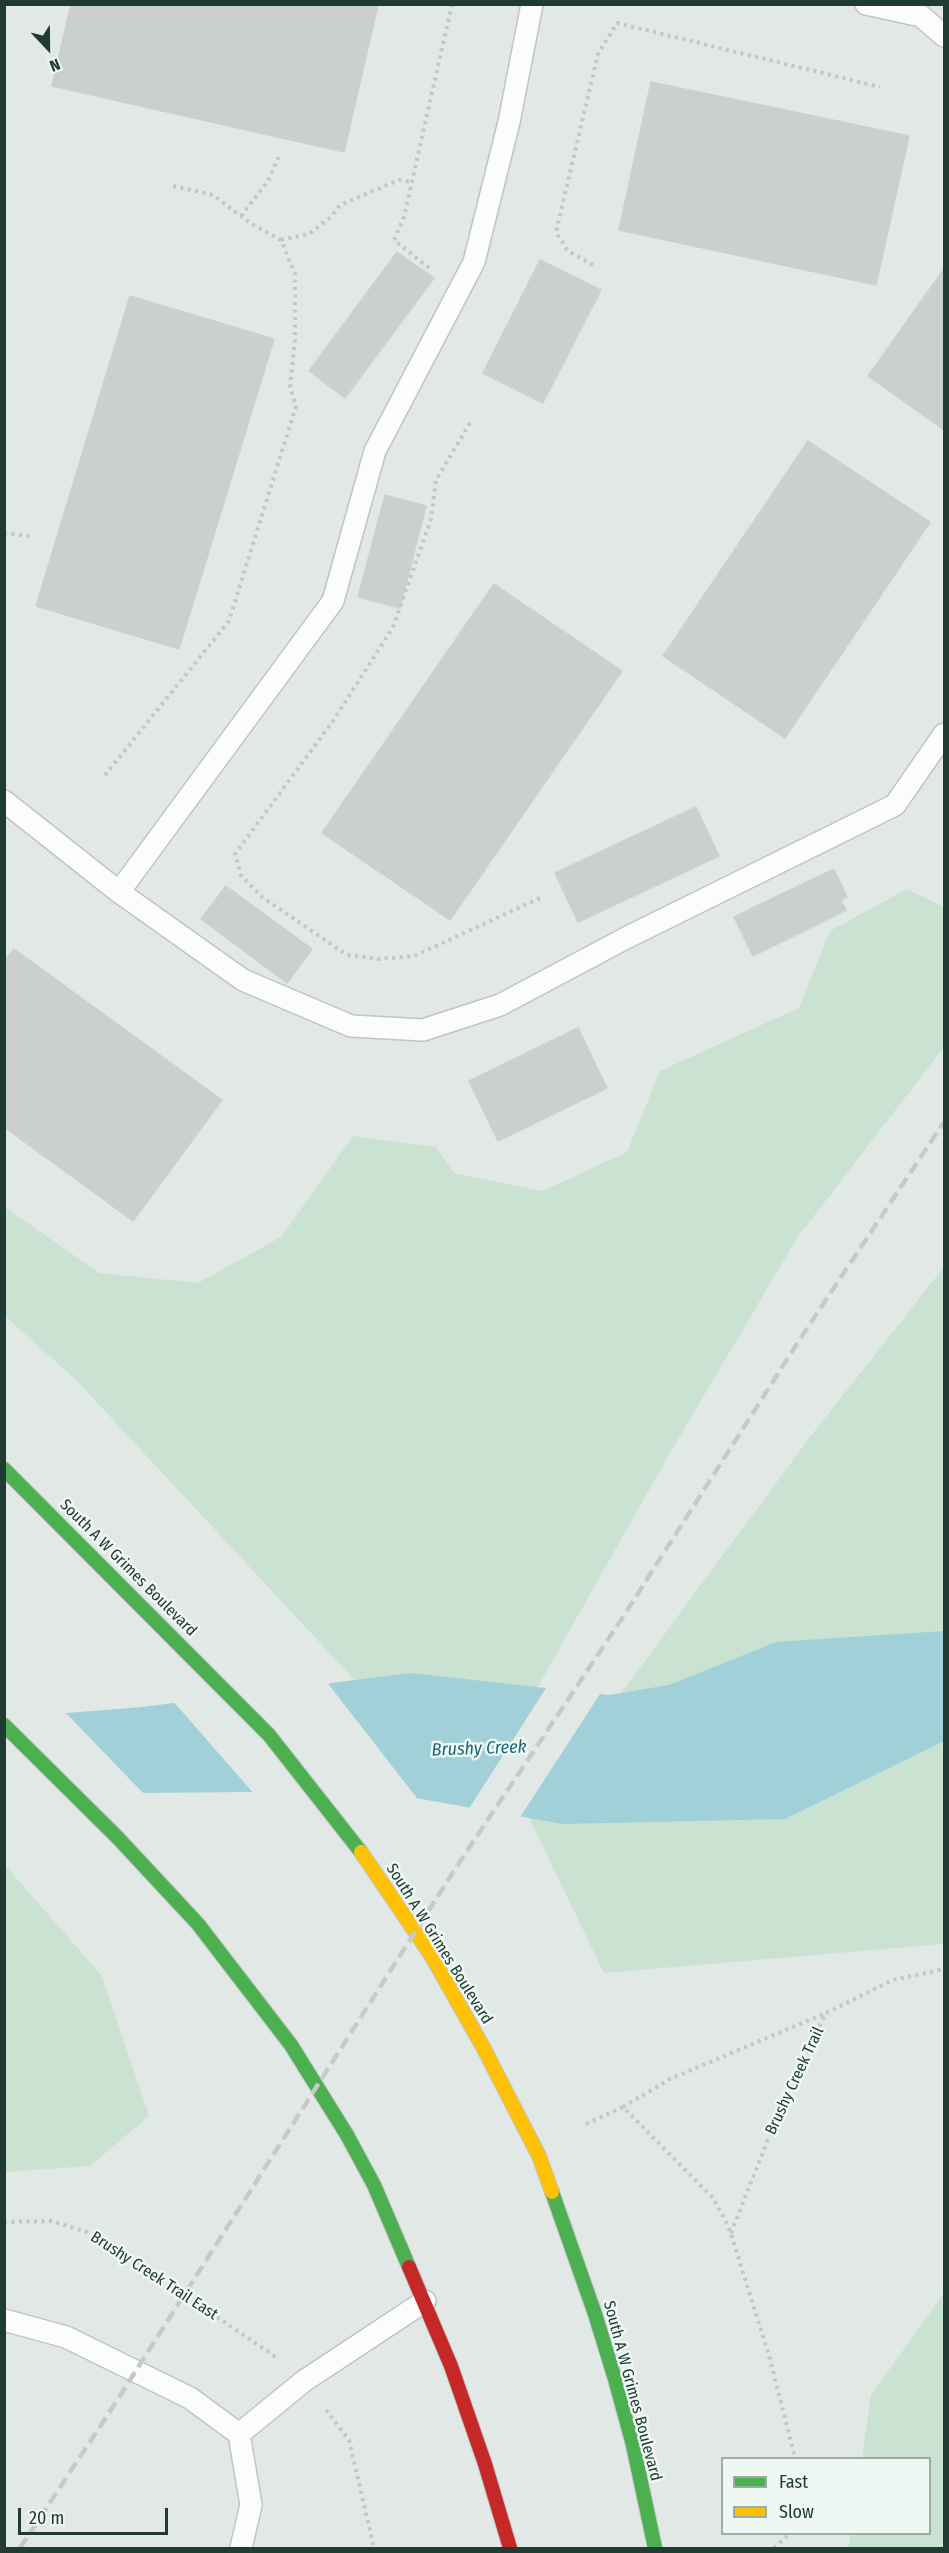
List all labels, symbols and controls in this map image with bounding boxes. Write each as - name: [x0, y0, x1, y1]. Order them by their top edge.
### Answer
- north arrow: [18, 18, 78, 78]
- text: N: [47, 55, 63, 76]
- street label: South A W Grimes Boulevard: [56, 1496, 200, 1640]
- water label: Brushy Creek: [431, 1737, 527, 1761]
- street label: South A W Grimes Boulevard: [382, 1860, 496, 2028]
- street label: Brushy Creek Trail: [762, 2024, 828, 2138]
- street label: Brushy Creek Trail East: [87, 2228, 221, 2324]
- street label: South A W Grimes Boulevard: [599, 2299, 665, 2483]
- legend: [721, 2457, 931, 2535]
- text: Fast: [779, 2471, 808, 2493]
- scale bar: [21, 2496, 171, 2534]
- text: Slow: [779, 2501, 814, 2523]
- text: 20 m: [29, 2507, 64, 2529]

